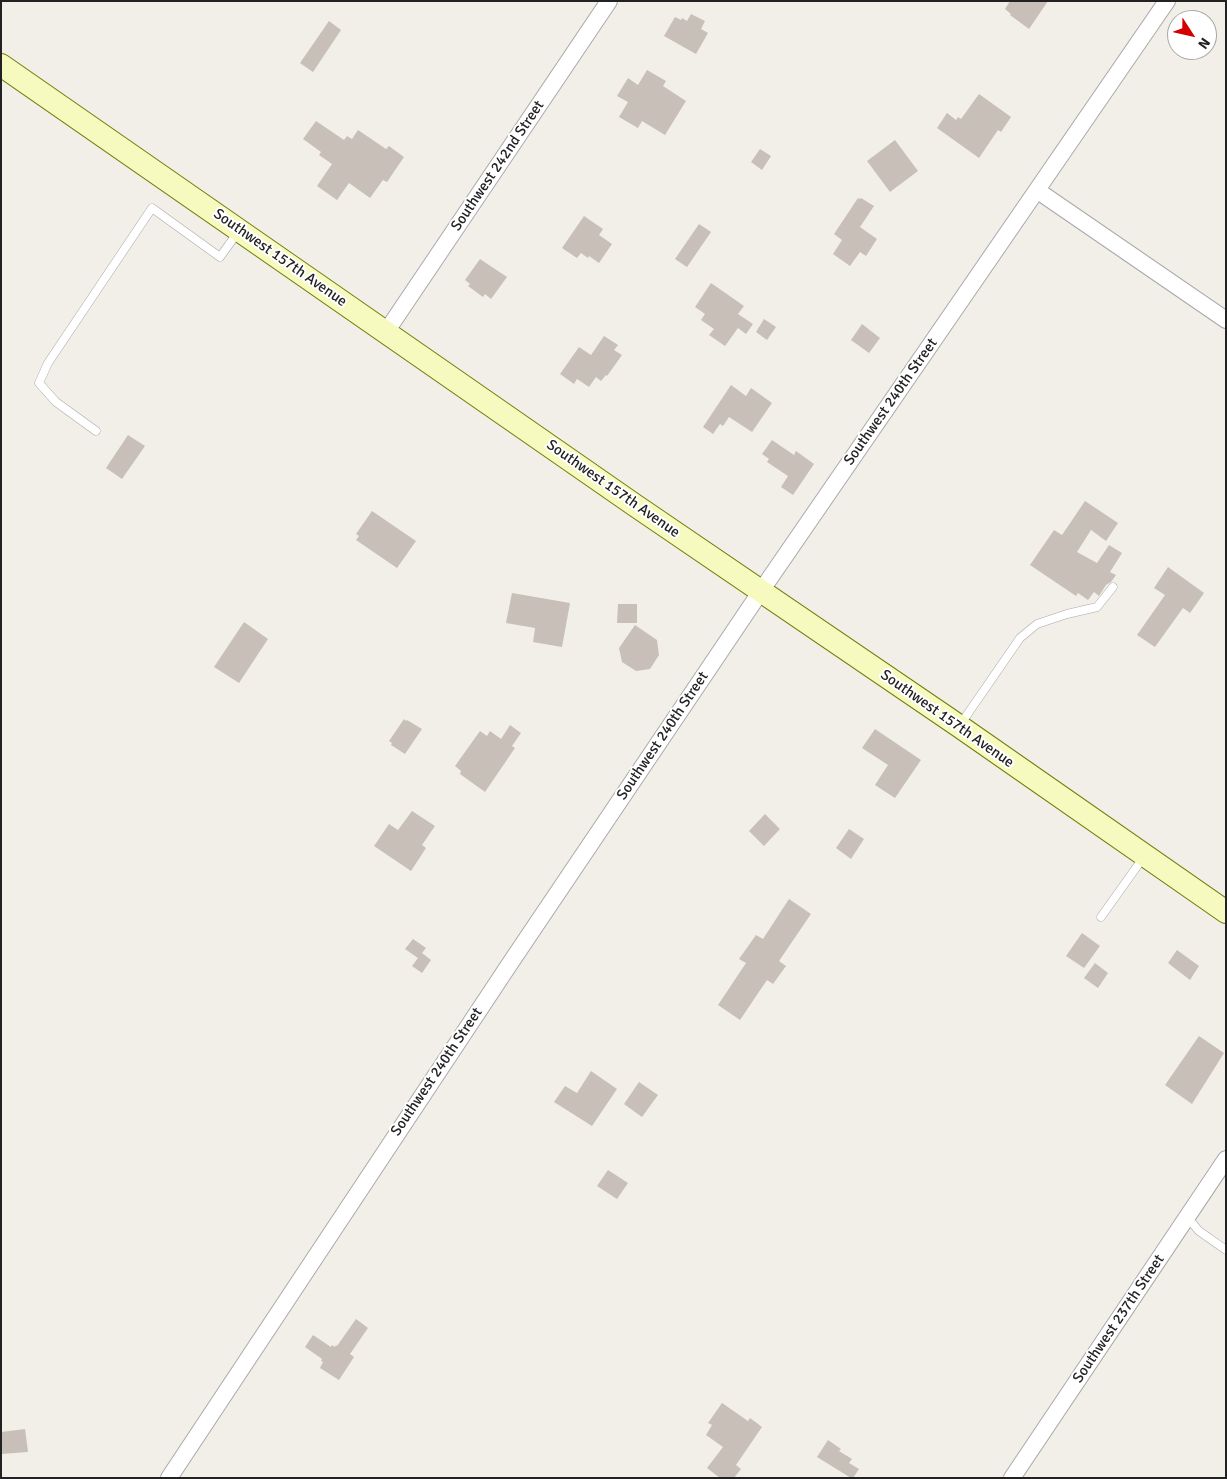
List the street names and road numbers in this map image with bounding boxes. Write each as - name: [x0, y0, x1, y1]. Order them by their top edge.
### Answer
- street label: Southwest 242nd Street: [448, 97, 548, 235]
- street label: Southwest 157th Avenue: [210, 205, 350, 311]
- street label: Southwest 240th Street: [840, 335, 942, 469]
- street label: Southwest 157th Avenue: [543, 436, 683, 542]
- street label: Southwest 157th Avenue: [877, 666, 1017, 772]
- street label: Southwest 240th Street: [613, 668, 713, 804]
- street label: Southwest 240th Street: [387, 1004, 487, 1140]
- street label: Southwest 237th Street: [1069, 1251, 1169, 1387]

